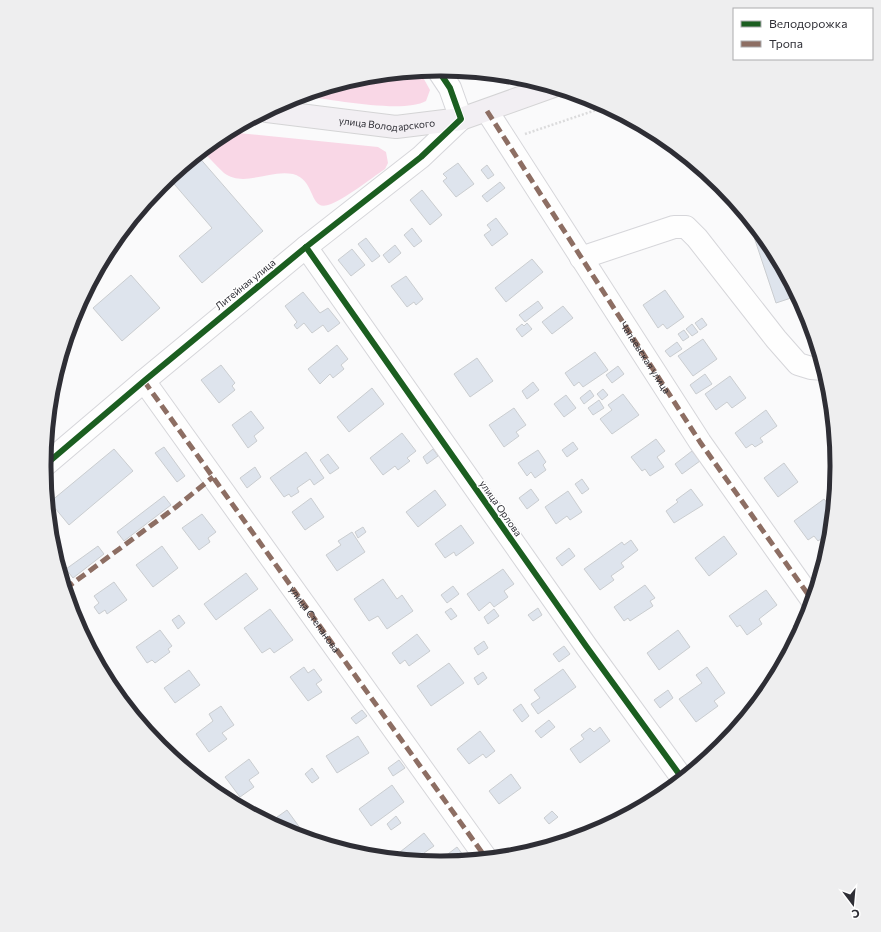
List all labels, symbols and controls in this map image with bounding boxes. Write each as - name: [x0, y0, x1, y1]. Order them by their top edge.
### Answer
- legend: [733, 8, 873, 60]
- text: Велодорожка: [769, 16, 847, 30]
- text: Тропа: [769, 36, 803, 50]
- street label: улица Володарского: [338, 114, 436, 133]
- street label: Литейная улица: [212, 256, 278, 312]
- street label: Чапаевская улица: [618, 319, 673, 396]
- street label: улица Орлова: [477, 478, 525, 538]
- street label: улица Степанова: [287, 584, 343, 655]
- north arrow: [833, 884, 873, 924]
- text: С: [850, 907, 861, 922]

